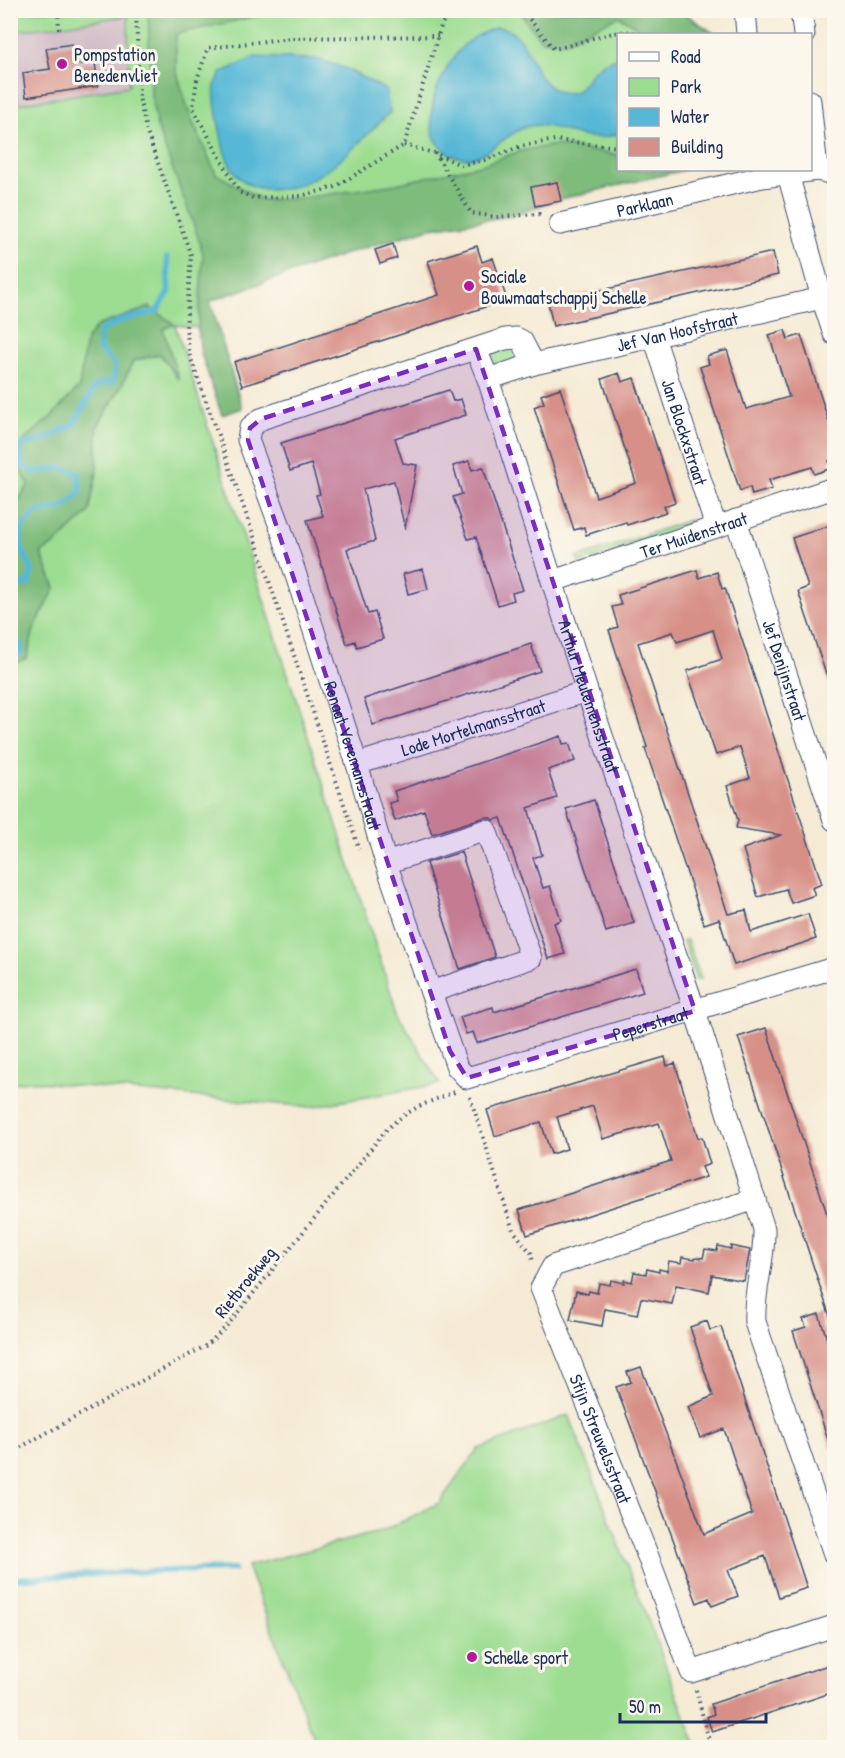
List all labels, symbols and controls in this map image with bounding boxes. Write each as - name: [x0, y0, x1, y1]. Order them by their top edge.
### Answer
- legend: [617, 33, 812, 171]
- place label: Pompstation Benedenvliet: [74, 42, 158, 88]
- text: Road: [671, 44, 701, 69]
- marker: Pompstation Benedenvliet: [55, 57, 69, 71]
- text: Park: [671, 74, 702, 99]
- text: Water: [671, 104, 709, 129]
- text: Building: [671, 134, 723, 159]
- street label: Parklaan: [614, 186, 675, 223]
- place label: Sociale Bouwmaatschappij Schelle: [481, 264, 647, 310]
- marker: Sociale Bouwmaatschappij Schelle: [462, 279, 476, 293]
- street label: Jef Van Hoofstraat: [614, 305, 741, 357]
- street label: Jan Blockxstraat: [656, 376, 714, 489]
- street label: Ter Muidenstraat: [637, 505, 751, 564]
- street label: Arthur Meulemensstraat: [553, 616, 626, 777]
- street label: Jef Denijnstraat: [757, 616, 814, 725]
- street label: Renaat Veremansstraat: [318, 678, 388, 833]
- street label: Lode Mortelmansstraat: [398, 692, 549, 762]
- street label: Peperstraat: [609, 1000, 692, 1046]
- street label: Rietbroekweg: [208, 1241, 282, 1323]
- street label: Stijn Streuvelsstraat: [564, 1370, 638, 1508]
- place label: Schelle sport: [484, 1645, 569, 1670]
- marker: Schelle sport: [465, 1650, 479, 1664]
- scale bar: [620, 1686, 766, 1724]
- text: 50 m: [629, 1694, 661, 1719]

